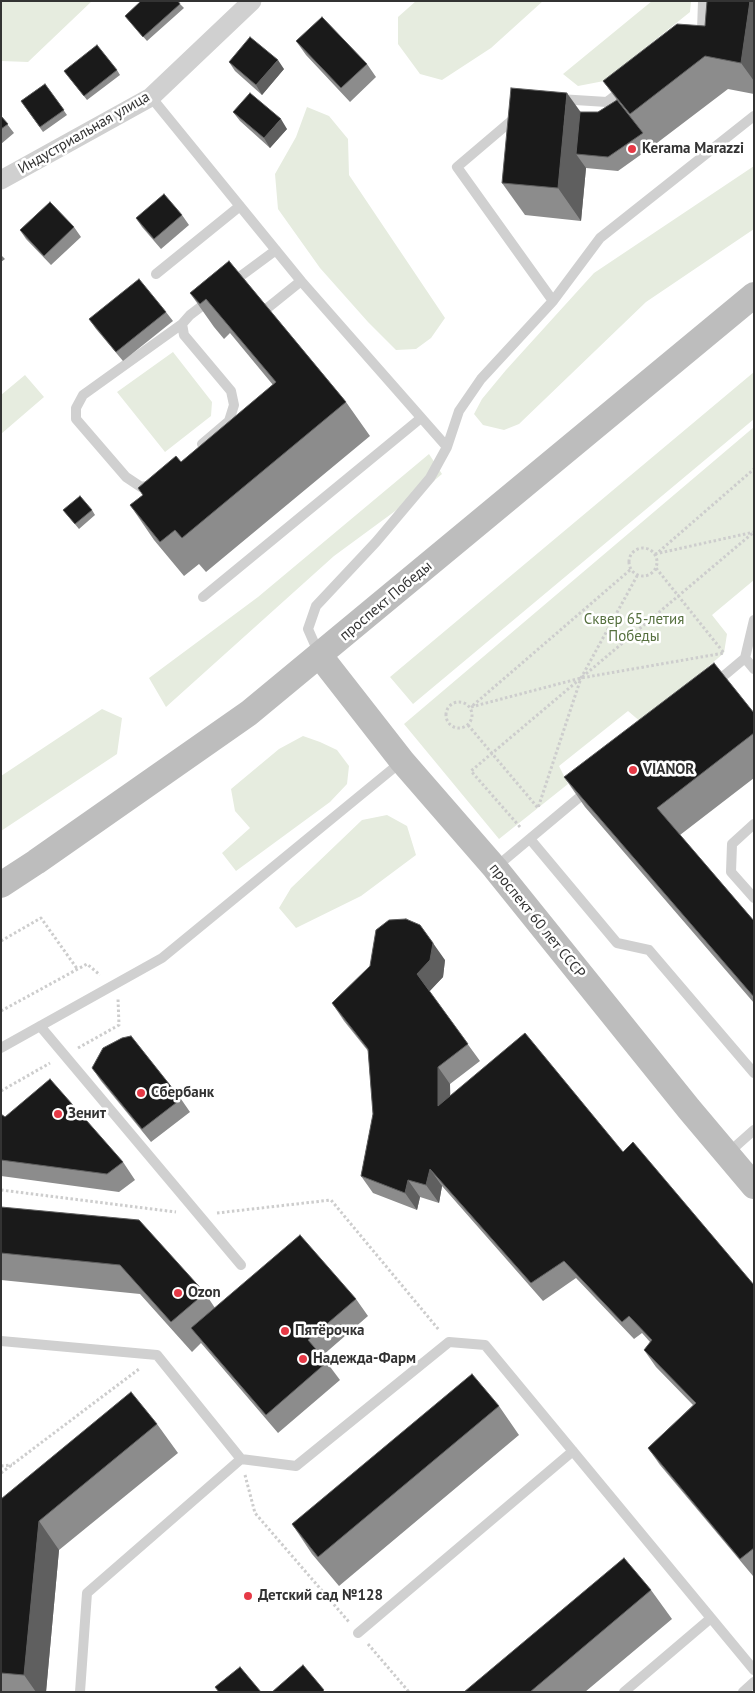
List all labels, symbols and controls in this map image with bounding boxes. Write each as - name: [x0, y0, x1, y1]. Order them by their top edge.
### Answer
- street label: Индустриальная улица: [15, 88, 153, 178]
- place label: Kerama Marazzi: [642, 140, 744, 158]
- marker: Kerama Marazzi: [626, 143, 638, 155]
- street label: проспект Победы: [336, 557, 436, 645]
- park label: Сквер 65-летия Победы: [584, 611, 684, 646]
- place label: VIANOR: [643, 761, 694, 779]
- marker: VIANOR: [627, 764, 639, 776]
- street label: проспект 60 лет СССР: [485, 860, 589, 982]
- place label: Сбербанк: [151, 1084, 214, 1102]
- marker: Сбербанк: [135, 1087, 147, 1099]
- place label: Зенит: [68, 1105, 106, 1123]
- marker: Зенит: [52, 1108, 64, 1120]
- place label: Ozon: [188, 1284, 221, 1302]
- marker: Ozon: [172, 1287, 184, 1299]
- place label: Пятёрочка: [295, 1322, 364, 1340]
- marker: Пятёрочка: [279, 1325, 291, 1337]
- place label: Надежда-Фарм: [313, 1350, 416, 1368]
- marker: Надежда-Фарм: [297, 1353, 309, 1365]
- place label: Детский сад №128: [258, 1587, 383, 1605]
- marker: Детский сад №128: [242, 1590, 254, 1602]

